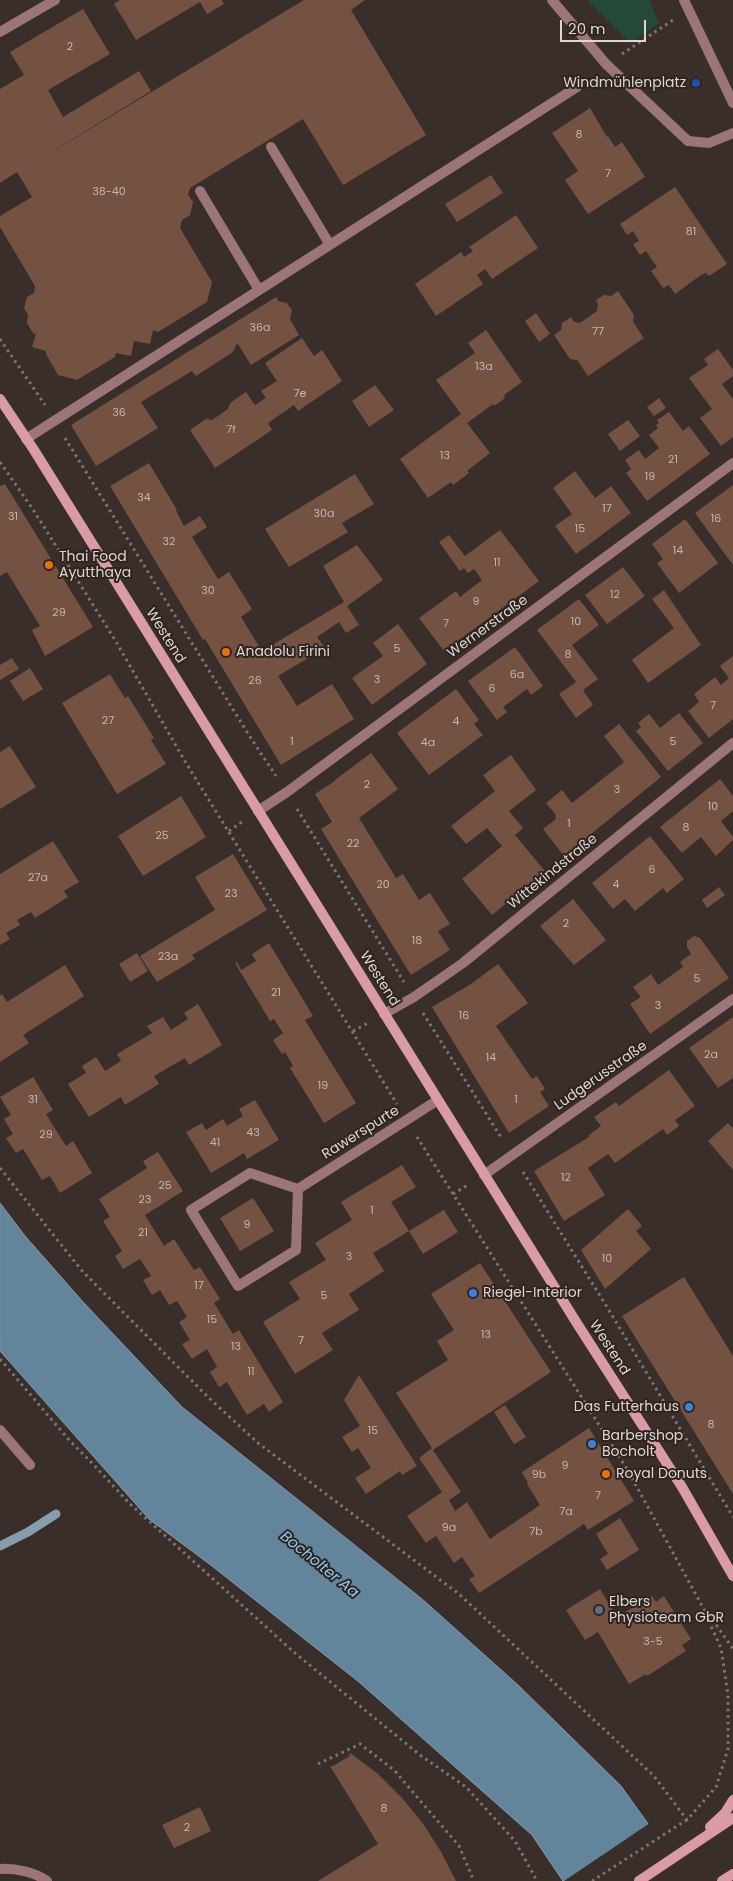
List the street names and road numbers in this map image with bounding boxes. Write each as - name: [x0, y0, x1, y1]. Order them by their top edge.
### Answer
- street label: Wernerstraße: [444, 592, 532, 662]
- street label: Westend: [141, 605, 189, 667]
- street label: Wittekindstraße: [505, 831, 601, 913]
- street label: Westend: [355, 948, 403, 1010]
- street label: Ludgerusstraße: [551, 1038, 651, 1114]
- street label: Rawerspurte: [319, 1103, 403, 1163]
- street label: Westend: [585, 1317, 633, 1379]

